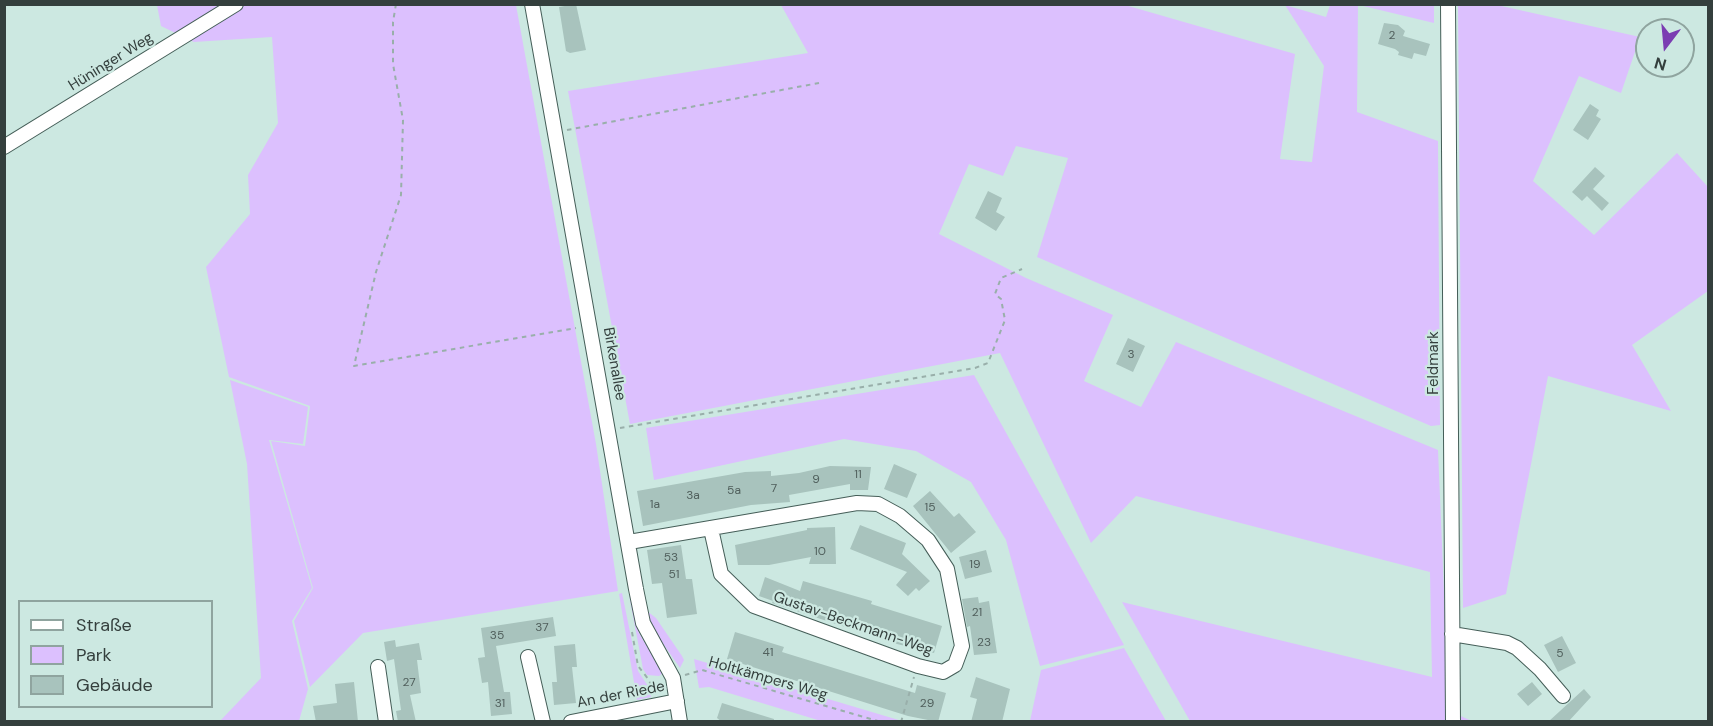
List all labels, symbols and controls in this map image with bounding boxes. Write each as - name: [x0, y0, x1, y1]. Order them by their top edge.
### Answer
- north arrow: [1635, 18, 1695, 78]
- street label: Hüninger Weg: [65, 29, 157, 95]
- house number: 2: [1389, 29, 1395, 43]
- text: N: [1652, 52, 1669, 76]
- street label: Birkenallee: [599, 326, 629, 402]
- street label: Feldmark: [1425, 331, 1443, 395]
- house number: 3: [1127, 348, 1135, 362]
- house number: 11: [854, 468, 862, 482]
- house number: 9: [812, 473, 820, 487]
- house number: 7: [771, 482, 777, 496]
- house number: 5a: [727, 484, 741, 498]
- house number: 3a: [686, 489, 700, 503]
- house number: 1a: [650, 498, 660, 512]
- house number: 15: [924, 501, 936, 515]
- house number: 10: [814, 545, 826, 559]
- house number: 53: [664, 551, 678, 565]
- house number: 19: [969, 558, 981, 572]
- house number: 51: [668, 568, 680, 582]
- street label: Gustav-Beckmann-Weg: [771, 588, 935, 660]
- legend: [18, 600, 213, 708]
- house number: 21: [972, 606, 982, 620]
- text: Straße: [76, 613, 132, 637]
- house number: 37: [535, 621, 549, 635]
- house number: 35: [490, 629, 504, 643]
- house number: 23: [977, 636, 991, 650]
- text: Park: [76, 643, 112, 667]
- house number: 41: [762, 646, 774, 660]
- house number: 5: [1556, 647, 1564, 661]
- street label: Holtkämpers Weg: [706, 653, 830, 705]
- text: Gebäude: [76, 673, 153, 697]
- house number: 27: [402, 676, 416, 690]
- street label: An der Riede: [576, 678, 666, 712]
- house number: 31: [495, 697, 505, 711]
- house number: 29: [920, 697, 934, 711]

